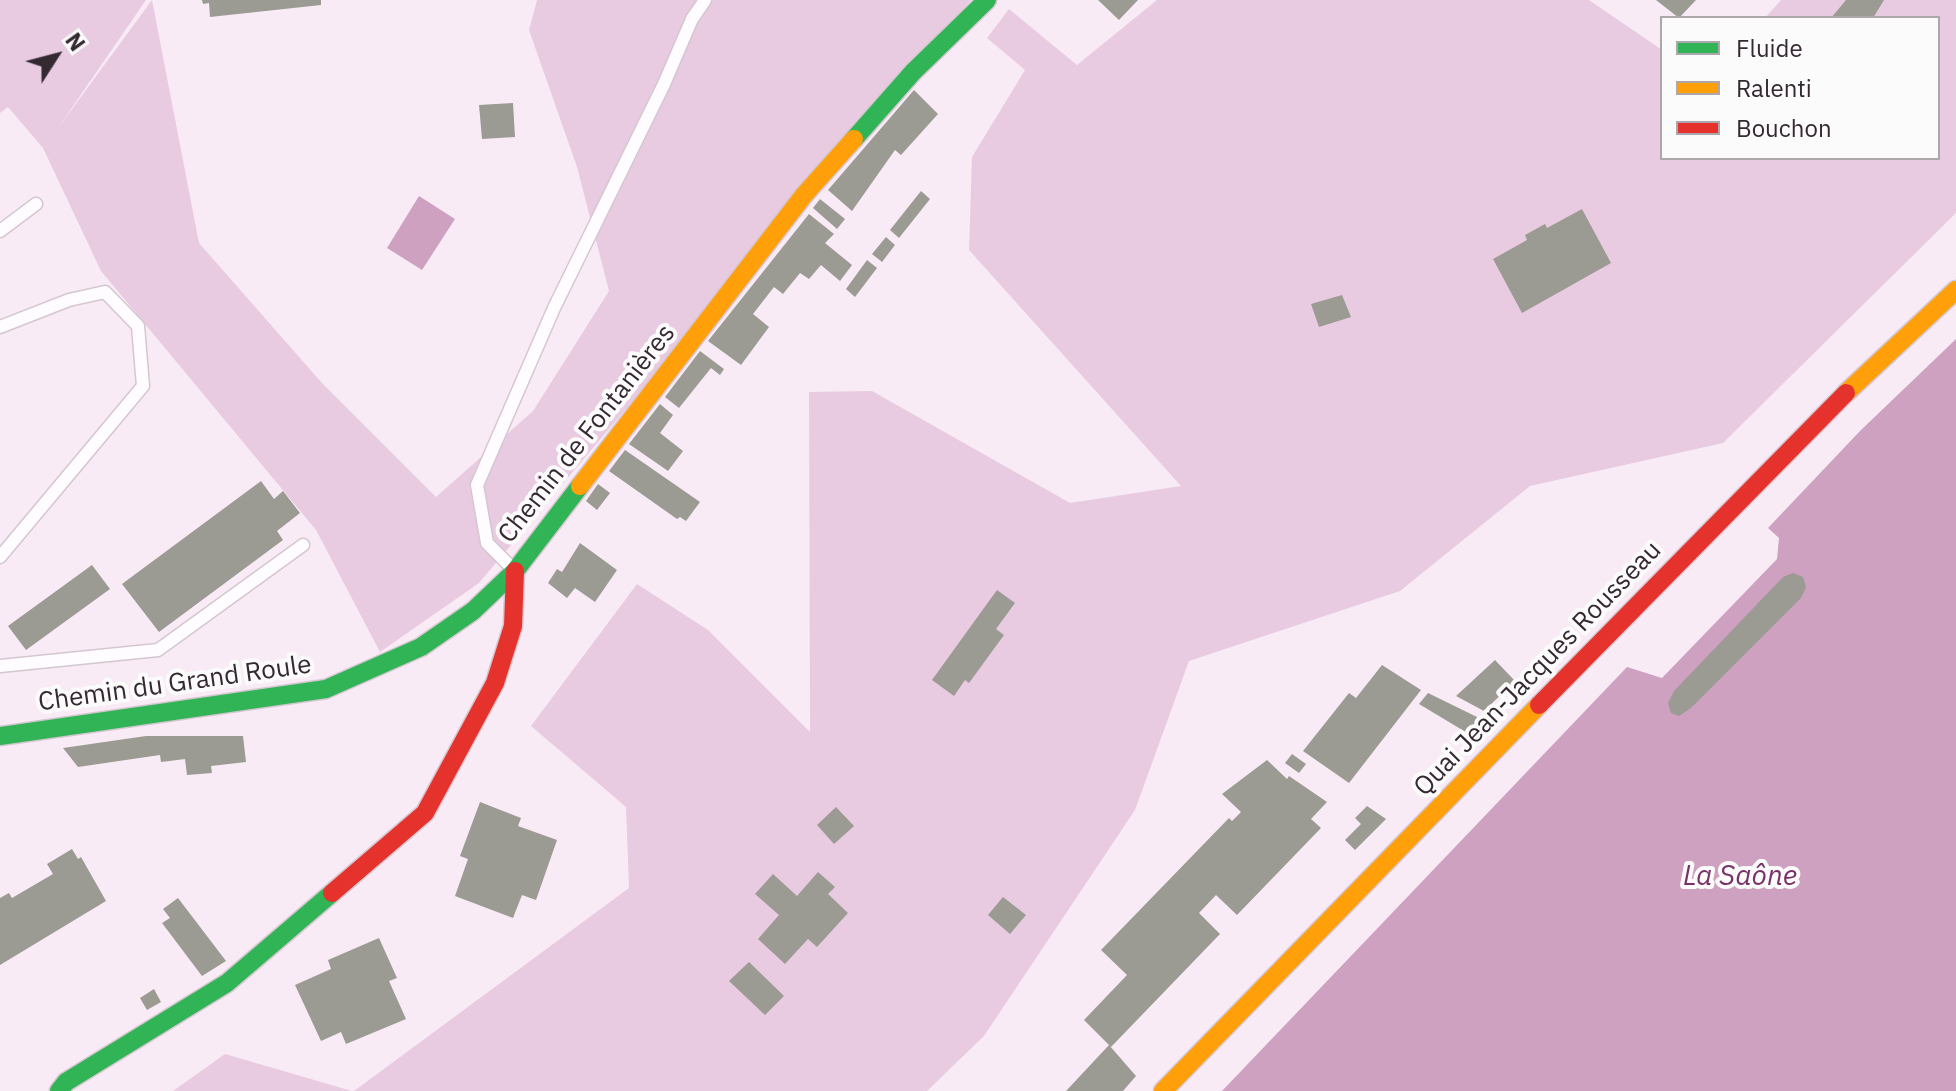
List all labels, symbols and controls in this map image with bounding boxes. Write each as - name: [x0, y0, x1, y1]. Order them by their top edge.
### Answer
- north arrow: [16, 16, 96, 96]
- legend: [1660, 16, 1940, 160]
- text: N: [59, 27, 92, 57]
- text: Fluide: [1736, 32, 1803, 64]
- text: Ralenti: [1736, 72, 1812, 104]
- text: Bouchon: [1736, 112, 1832, 144]
- street label: Chemin de Fontanières: [492, 318, 682, 550]
- street label: Quai Jean-Jacques Rousseau: [1408, 535, 1668, 803]
- street label: Chemin du Grand Roule: [36, 649, 314, 719]
- water label: La Saône: [1683, 860, 1797, 894]

